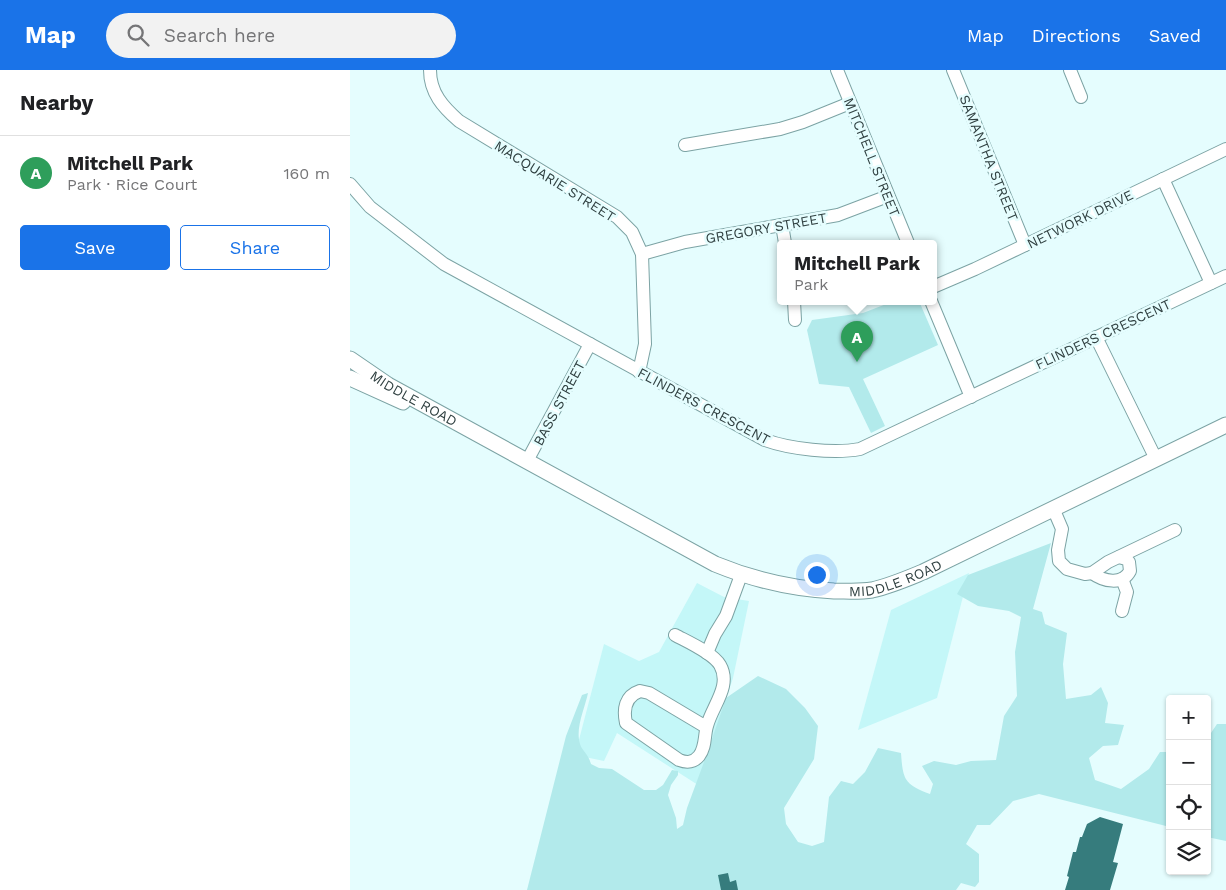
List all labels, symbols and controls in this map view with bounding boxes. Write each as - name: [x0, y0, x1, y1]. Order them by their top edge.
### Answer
- search box: [106, 13, 456, 58]
- text: Map: [25, 21, 76, 49]
- icon: search: [124, 21, 152, 49]
- text: Search here: [164, 24, 275, 47]
- text: Map: [967, 25, 1004, 46]
- text: Directions: [1032, 25, 1121, 46]
- text: Saved: [1149, 25, 1201, 46]
- text: Nearby: [20, 90, 93, 115]
- street label: SAMANTHA STREET: [956, 93, 1022, 224]
- street label: MITCHELL STREET: [841, 95, 903, 219]
- street label: MACQUARIE STREET: [492, 137, 619, 225]
- text: Mitchell Park: [67, 152, 193, 175]
- text: A: [31, 164, 41, 183]
- text: 160 m: [283, 164, 330, 183]
- text: Park · Rice Court: [67, 175, 197, 194]
- street label: NETWORK DRIVE: [1024, 186, 1136, 252]
- street label: GREGORY STREET: [704, 209, 828, 247]
- button: Save: [20, 225, 170, 270]
- button: Share: [180, 225, 330, 270]
- popup: [777, 240, 937, 305]
- text: Mitchell Park: [794, 252, 920, 275]
- text: Park: [794, 275, 828, 294]
- street label: FLINDERS CRESCENT: [1033, 295, 1174, 372]
- pin: A: [841, 321, 873, 362]
- street label: BASS STREET: [530, 357, 588, 448]
- street label: FLINDERS CRESCENT: [635, 364, 773, 448]
- street label: MIDDLE ROAD: [367, 367, 460, 429]
- street label: MIDDLE ROAD: [849, 556, 944, 599]
- your location: [804, 562, 830, 588]
- map controls: [1166, 695, 1211, 875]
- button: +: [1166, 695, 1211, 740]
- button: −: [1166, 740, 1211, 785]
- button: locate: [1166, 785, 1211, 830]
- button: layers: [1166, 830, 1211, 875]

